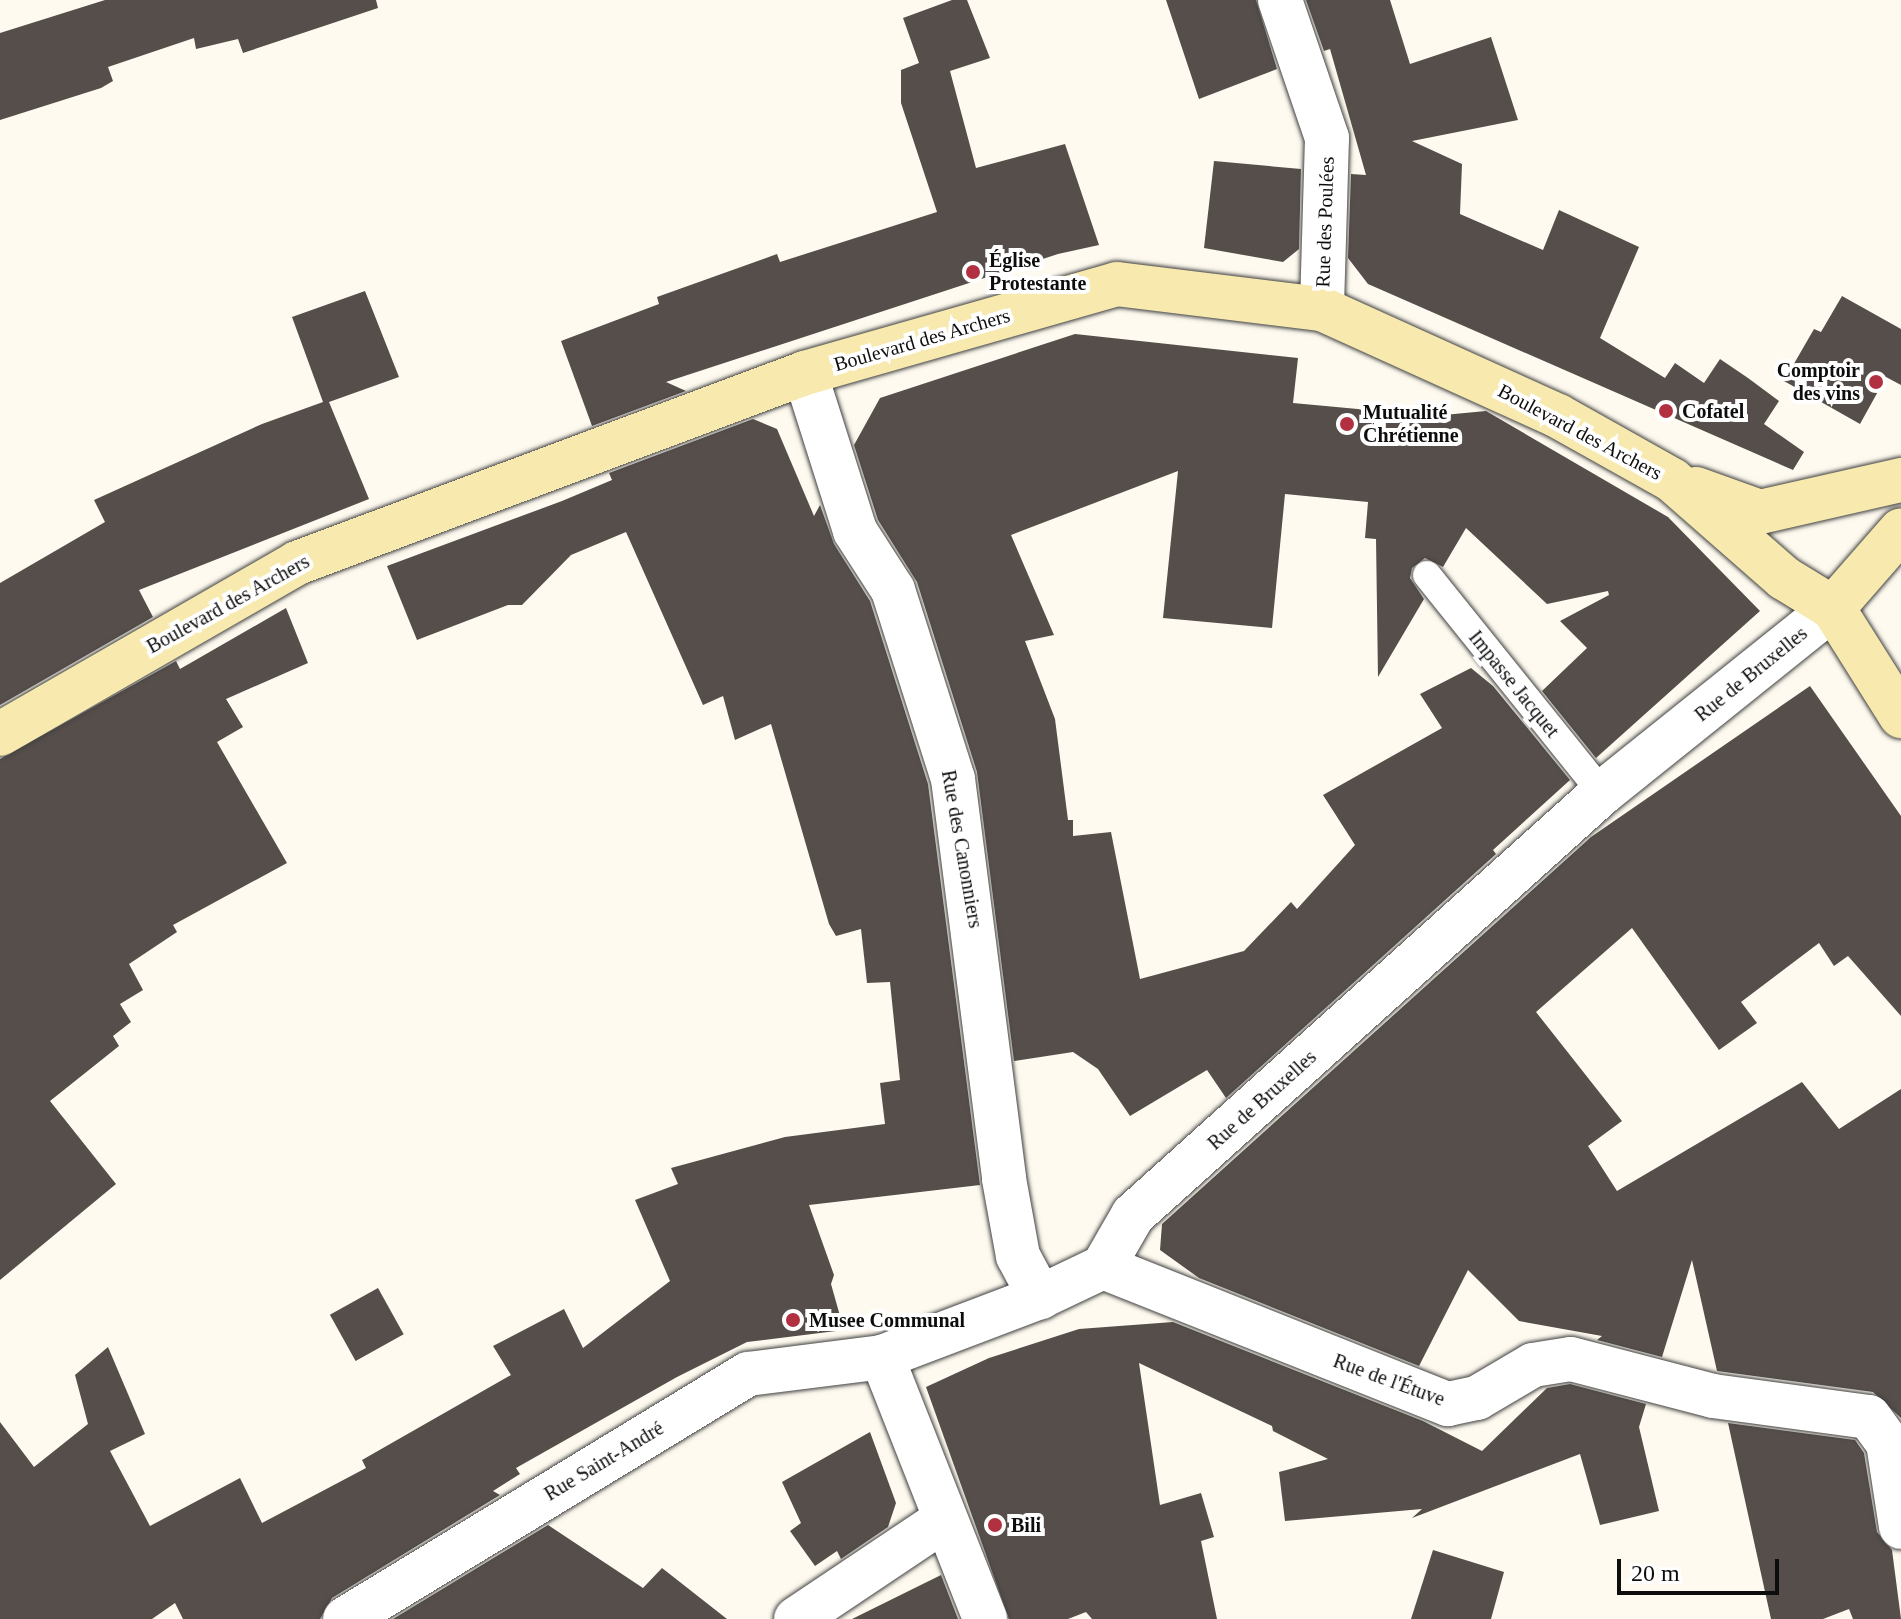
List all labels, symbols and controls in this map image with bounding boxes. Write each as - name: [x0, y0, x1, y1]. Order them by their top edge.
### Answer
- street label: Rue des Poulées: [1311, 156, 1339, 288]
- place label: Église Protestante: [989, 248, 1086, 295]
- marker: Église Protestante: [964, 263, 982, 281]
- street label: Boulevard des Archers: [831, 303, 1013, 377]
- place label: Comptoir des vins: [1777, 358, 1860, 405]
- marker: Comptoir des vins: [1867, 373, 1885, 391]
- street label: Boulevard des Archers: [1493, 378, 1667, 486]
- place label: Cofatel: [1682, 399, 1744, 423]
- place label: Mutualité Chrétienne: [1363, 400, 1459, 447]
- marker: Cofatel: [1657, 402, 1675, 420]
- marker: Mutualité Chrétienne: [1338, 415, 1356, 433]
- street label: Boulevard des Archers: [142, 549, 314, 659]
- street label: Rue de Bruxelles: [1690, 621, 1812, 727]
- street label: Impasse Jacquet: [1464, 626, 1564, 742]
- street label: Rue des Canonniers: [936, 768, 988, 930]
- street label: Rue de Bruxelles: [1203, 1045, 1321, 1155]
- place label: Musee Communal: [809, 1308, 965, 1332]
- marker: Musee Communal: [784, 1311, 802, 1329]
- street label: Rue de l'Étuve: [1330, 1349, 1448, 1411]
- street label: Rue Saint-André: [540, 1416, 668, 1506]
- place label: Bili: [1011, 1513, 1041, 1537]
- marker: Bili: [986, 1516, 1004, 1534]
- scale bar: [1621, 1543, 1783, 1593]
- text: 20 m: [1631, 1560, 1680, 1586]

